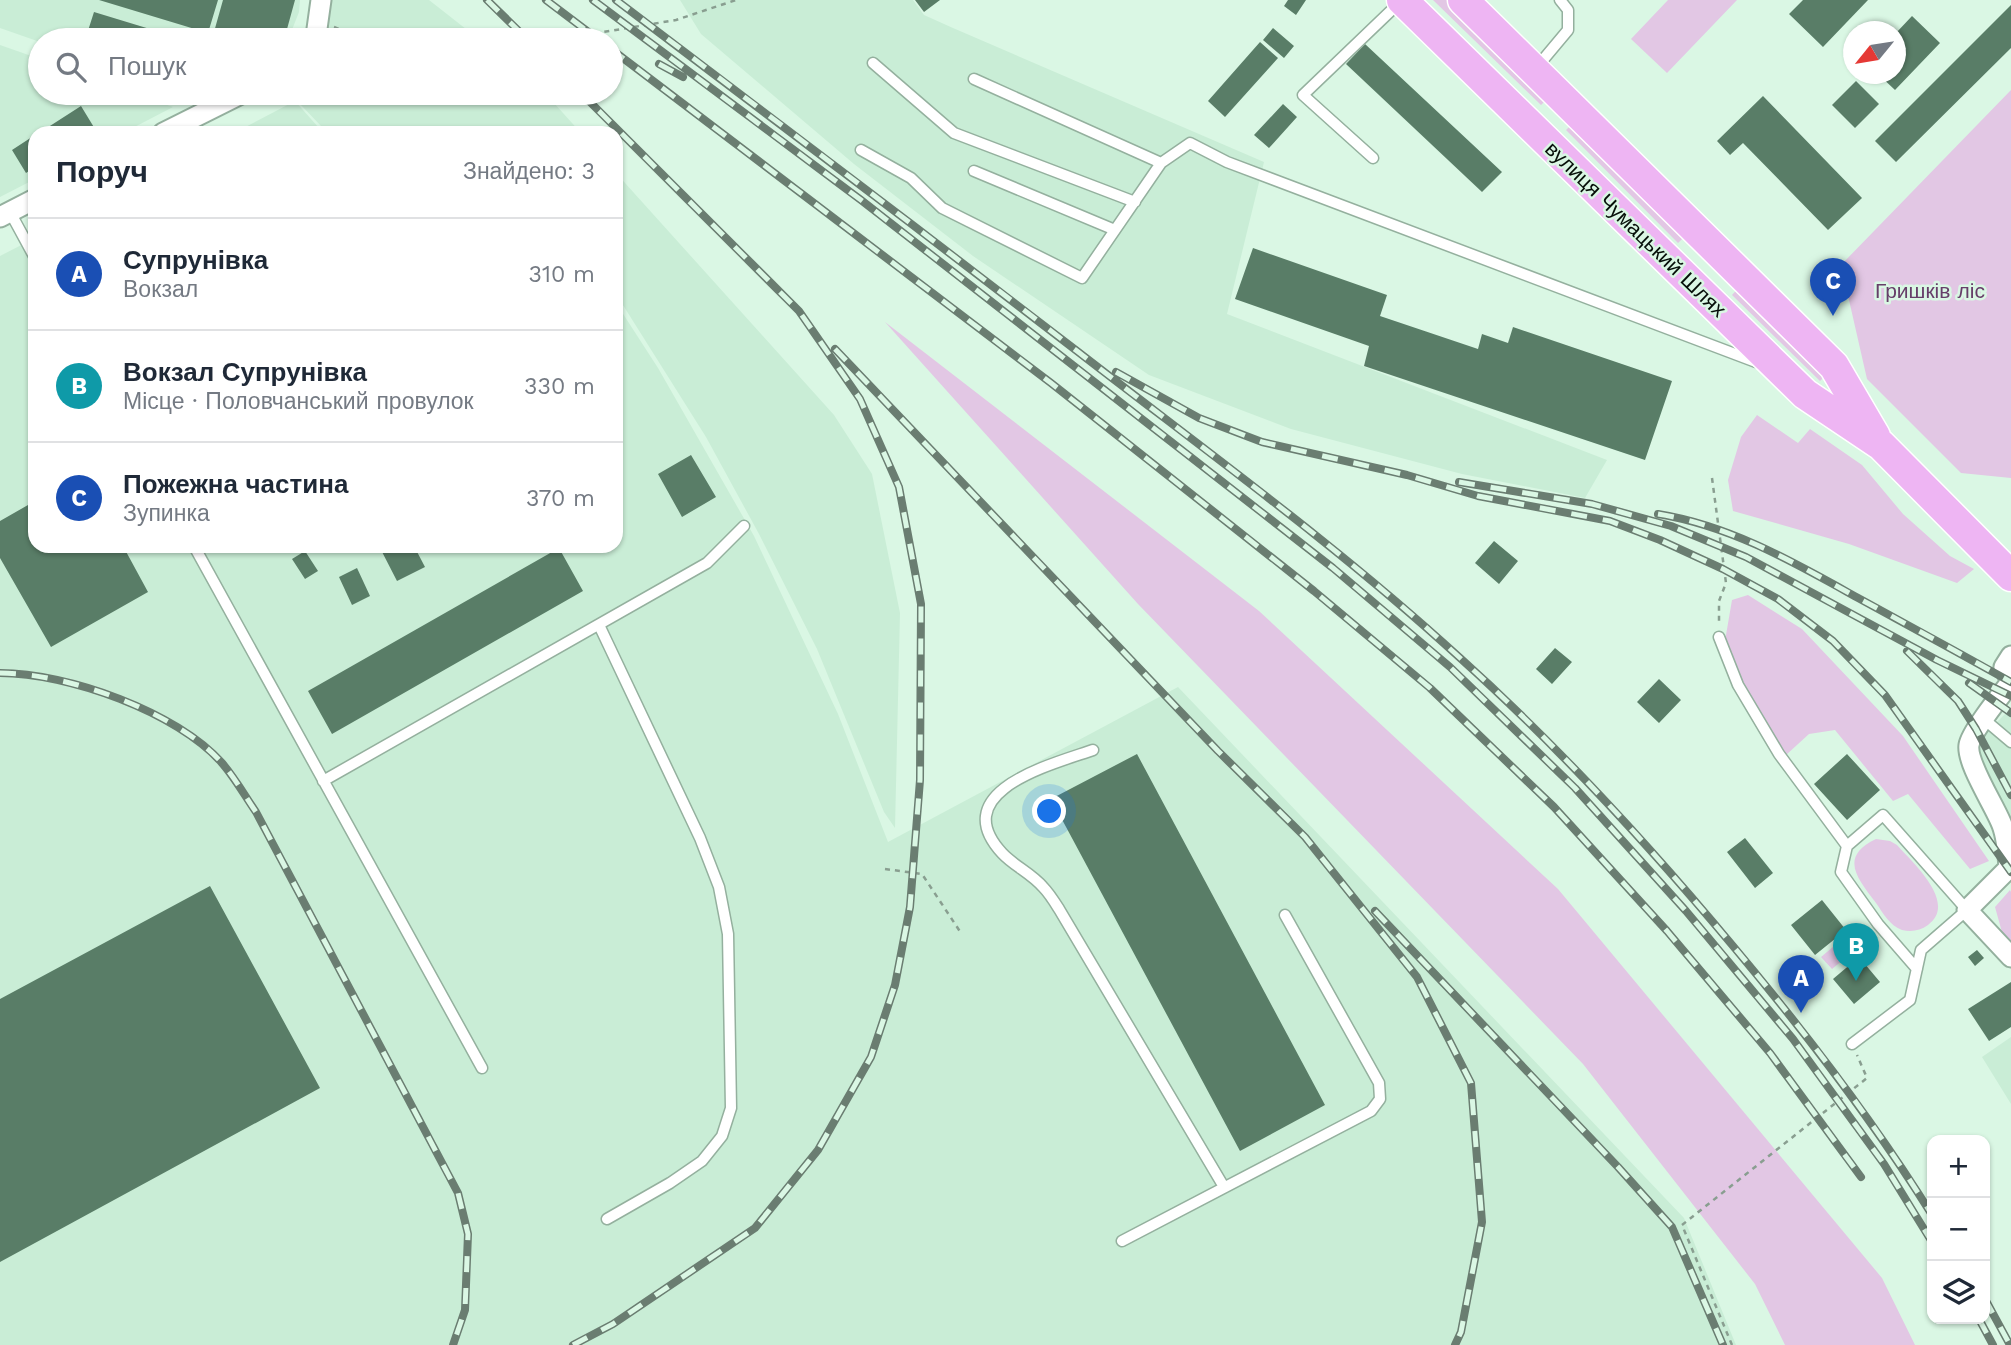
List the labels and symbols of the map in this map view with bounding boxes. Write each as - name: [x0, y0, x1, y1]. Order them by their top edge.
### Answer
- north arrow: [1843, 21, 1906, 84]
- street label: вулиця Чумацький Шлях: [1540, 136, 1732, 322]
- pin: C: [1810, 258, 1856, 316]
- park label: Гришків ліс: [1875, 278, 1985, 303]
- your location: [1032, 794, 1066, 828]
- pin: B: [1833, 923, 1879, 981]
- pin: A: [1778, 955, 1824, 1013]

